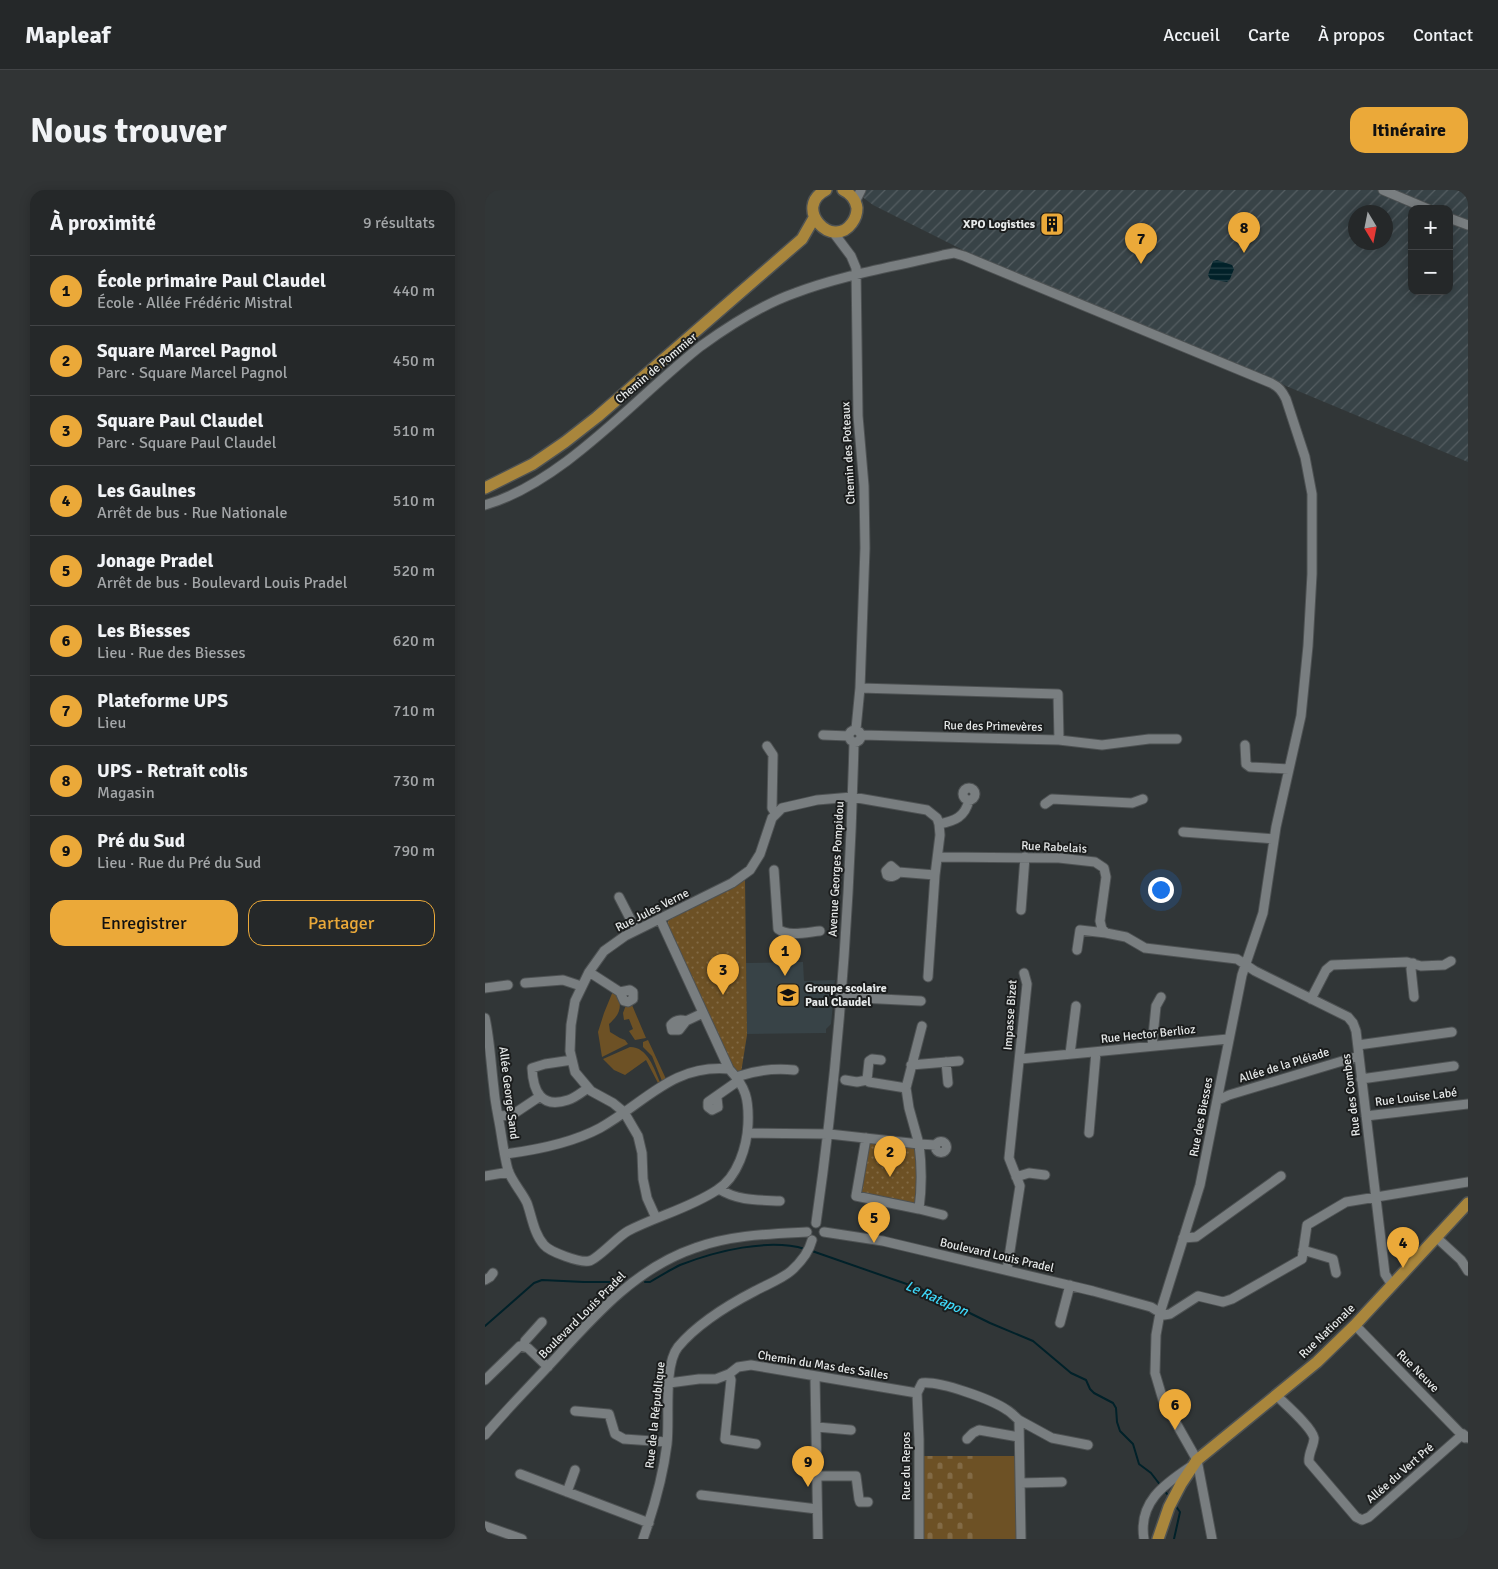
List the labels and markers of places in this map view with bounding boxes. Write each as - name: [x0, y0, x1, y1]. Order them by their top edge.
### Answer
- building icon: XPO Logistics: [1039, 211, 1065, 237]
- pin: 8: [1228, 212, 1260, 253]
- place label: XPO Logistics: [963, 217, 1036, 232]
- pin: 7: [1125, 223, 1157, 264]
- pin: 1: [769, 935, 801, 976]
- pin: 3: [707, 954, 739, 995]
- place label: Groupe scolaire Paul Claudel: [805, 981, 887, 1010]
- school or university icon: Groupe scolaire Paul Claudel: [775, 982, 801, 1008]
- pin: 2: [874, 1136, 906, 1177]
- pin: 5: [858, 1202, 890, 1243]
- pin: 4: [1387, 1227, 1419, 1268]
- pin: 6: [1159, 1389, 1191, 1430]
- pin: 9: [792, 1446, 824, 1487]

